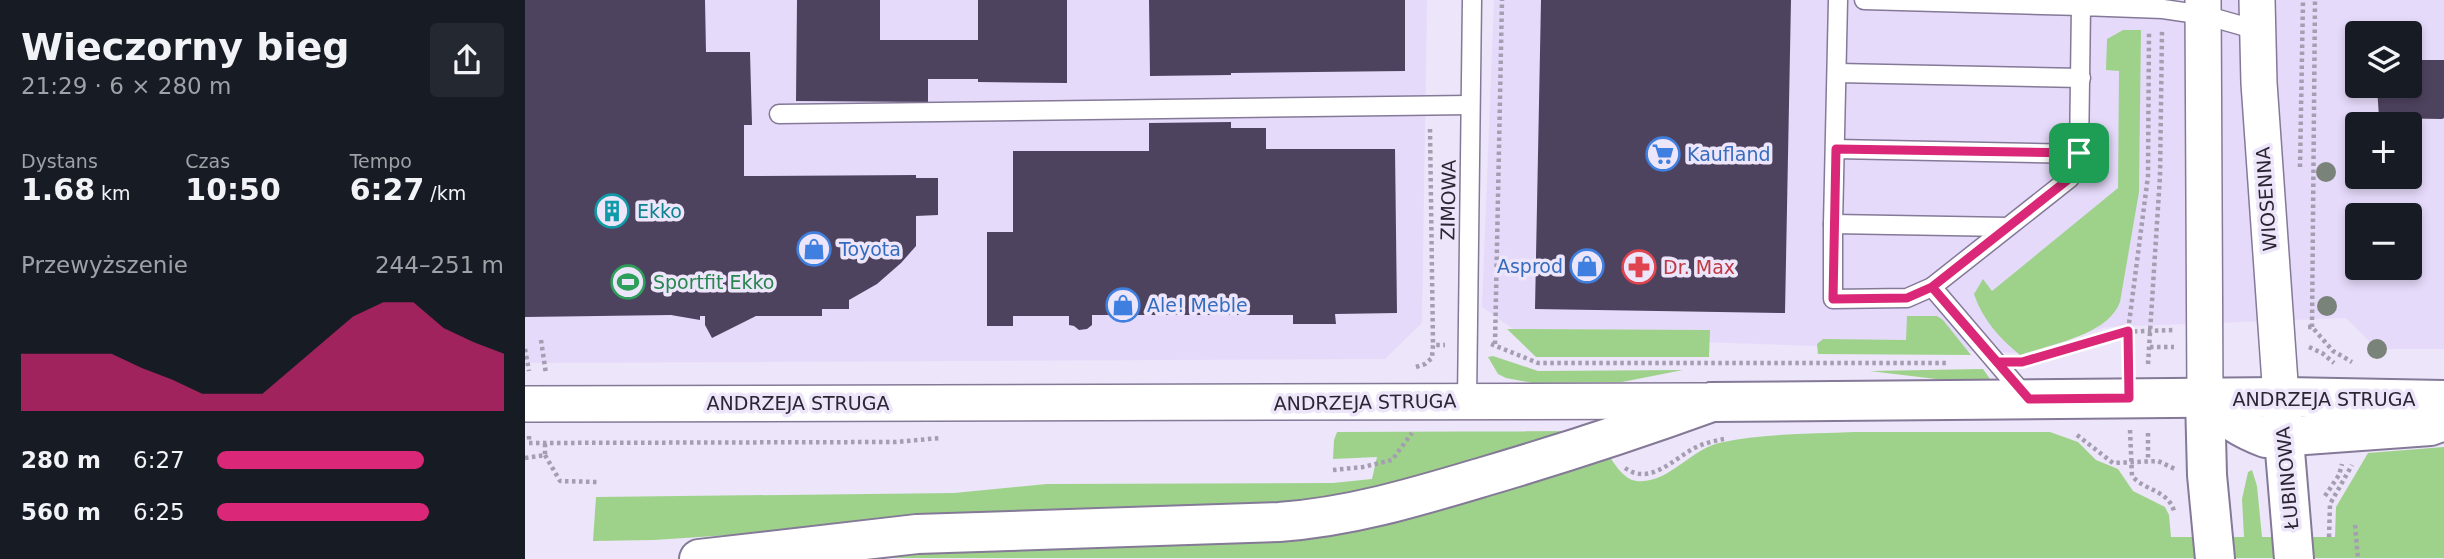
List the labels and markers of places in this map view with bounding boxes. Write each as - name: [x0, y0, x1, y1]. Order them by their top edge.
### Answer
- pin: [2049, 123, 2109, 183]
- supermarket icon: Kaufland: [1644, 135, 1682, 173]
- place label: Kaufland: [1687, 143, 1771, 165]
- building icon: Ekko: [593, 192, 631, 230]
- place label: Ekko: [637, 200, 682, 222]
- shop icon: Toyota: [795, 230, 833, 268]
- place label: Toyota: [838, 238, 901, 260]
- shop icon: Asprod: [1568, 247, 1606, 285]
- pharmacy icon: Dr. Max: [1620, 248, 1658, 286]
- place label: Asprod: [1497, 255, 1563, 277]
- place label: Dr. Max: [1663, 256, 1735, 278]
- sports icon: Sportfit Ekko: [609, 263, 647, 301]
- place label: Sportfit Ekko: [653, 271, 774, 293]
- shop icon: Ale! Meble: [1104, 286, 1142, 324]
- place label: Ale! Meble: [1147, 294, 1248, 316]

